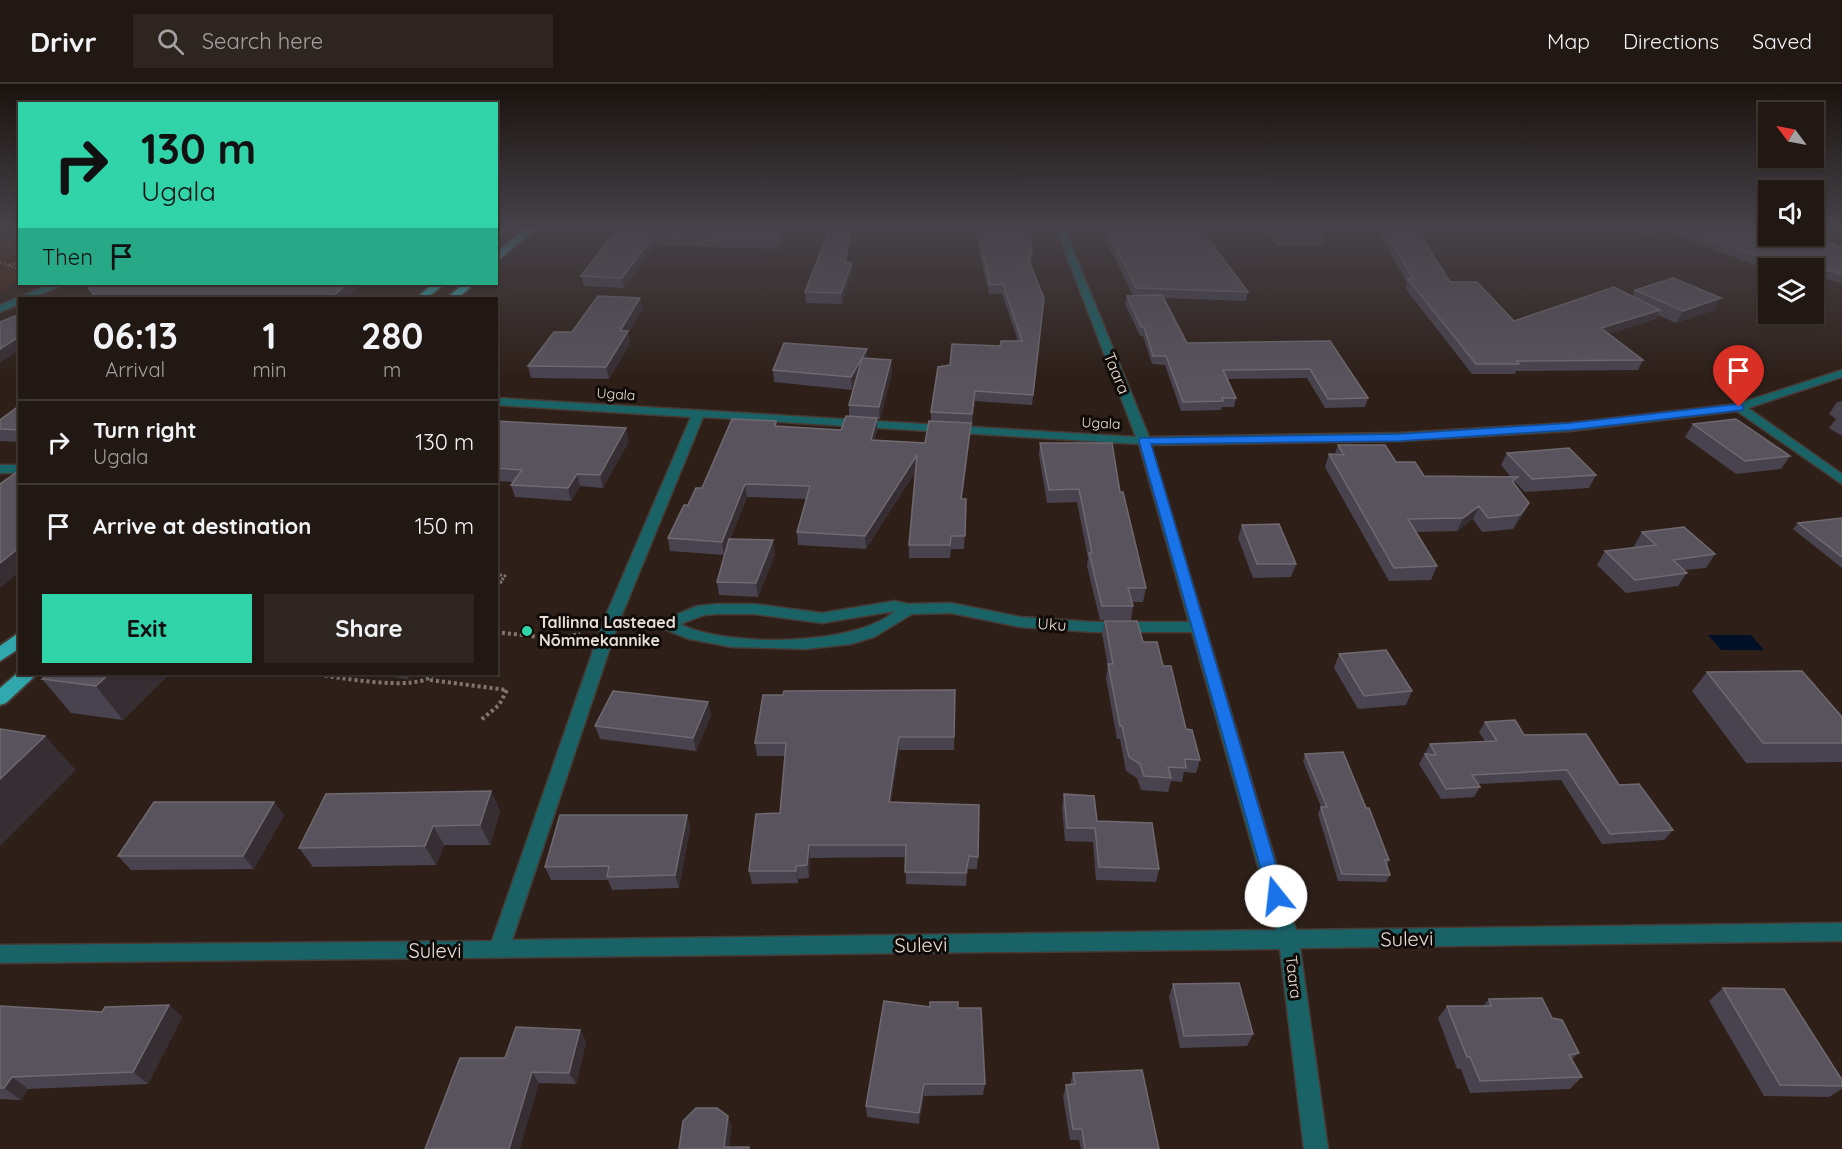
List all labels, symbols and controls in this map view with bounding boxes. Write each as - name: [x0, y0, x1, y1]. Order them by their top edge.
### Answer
- search box: [133, 14, 553, 68]
- text: Drivr: [30, 24, 97, 59]
- icon: search: [154, 25, 187, 58]
- text: Search here: [202, 27, 323, 55]
- text: Map: [1547, 28, 1590, 54]
- text: Directions: [1623, 28, 1719, 54]
- text: Saved: [1752, 28, 1812, 54]
- north arrow: [1758, 102, 1824, 168]
- map controls: [1758, 102, 1824, 324]
- text: 130 m: [141, 122, 256, 175]
- icon: right: [42, 126, 120, 204]
- text: Ugala: [141, 174, 216, 208]
- button: sound: [1758, 180, 1824, 246]
- icon: arrive: [105, 240, 138, 273]
- text: Then: [42, 243, 93, 271]
- button: layers: [1758, 258, 1824, 324]
- text: 06:13: [93, 313, 178, 358]
- text: 1: [262, 313, 276, 358]
- text: 280: [361, 313, 423, 358]
- pin: [1713, 345, 1764, 407]
- street label: Taara: [1100, 349, 1134, 397]
- icon: arrive: [1722, 354, 1755, 387]
- text: Arrival: [105, 357, 165, 382]
- text: min: [252, 357, 286, 382]
- text: m: [383, 357, 401, 382]
- street label: Ugala: [596, 384, 636, 404]
- street label: Ugala: [1081, 413, 1121, 433]
- text: Turn right: [93, 416, 197, 444]
- icon: right: [42, 426, 75, 459]
- text: 130 m: [415, 428, 474, 456]
- text: Ugala: [93, 444, 148, 469]
- icon: arrive: [42, 510, 75, 543]
- text: Arrive at destination: [93, 512, 311, 540]
- text: 150 m: [415, 512, 474, 540]
- button: Exit: [42, 594, 252, 663]
- button: Share: [264, 594, 474, 663]
- place label: Tallinna Lasteaed Nõmmekannike: [539, 612, 676, 650]
- street label: Uku: [1037, 613, 1067, 635]
- marker: Tallinna Lasteaed Nõmmekannike: [520, 624, 534, 638]
- position arrow: [1244, 864, 1308, 928]
- street label: Sulevi: [1380, 926, 1434, 951]
- street label: Sulevi: [894, 932, 948, 957]
- street label: Sulevi: [408, 938, 462, 963]
- street label: Taara: [1281, 954, 1307, 1000]

